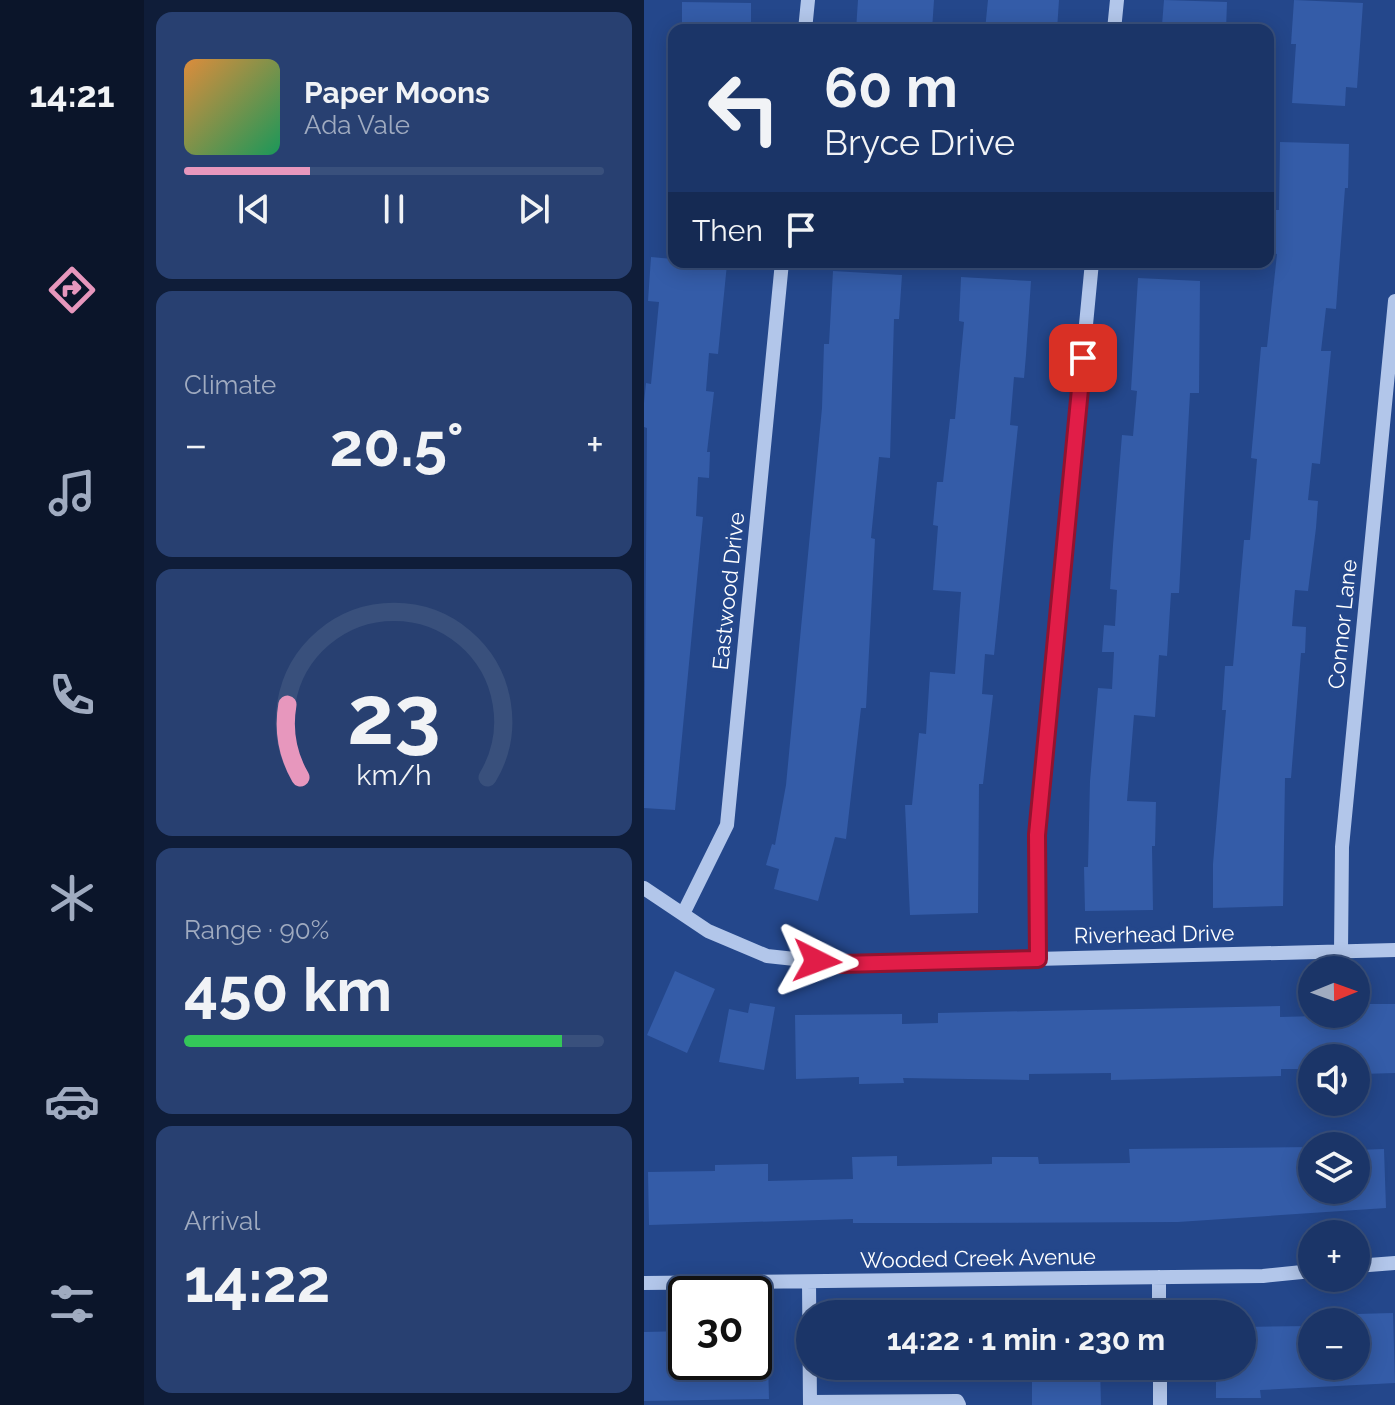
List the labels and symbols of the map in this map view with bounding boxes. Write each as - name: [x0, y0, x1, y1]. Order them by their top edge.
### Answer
- pin: [1049, 324, 1117, 392]
- street label: Eastwood Drive: [707, 511, 749, 671]
- street label: Connor Lane: [1322, 558, 1362, 690]
- position arrow: [775, 919, 859, 1003]
- street label: Riverhead Drive: [1074, 920, 1235, 948]
- north arrow: [1298, 956, 1370, 1028]
- street label: Wooded Creek Avenue: [860, 1243, 1096, 1273]
- speed limit sign: 30: [668, 1276, 772, 1380]

